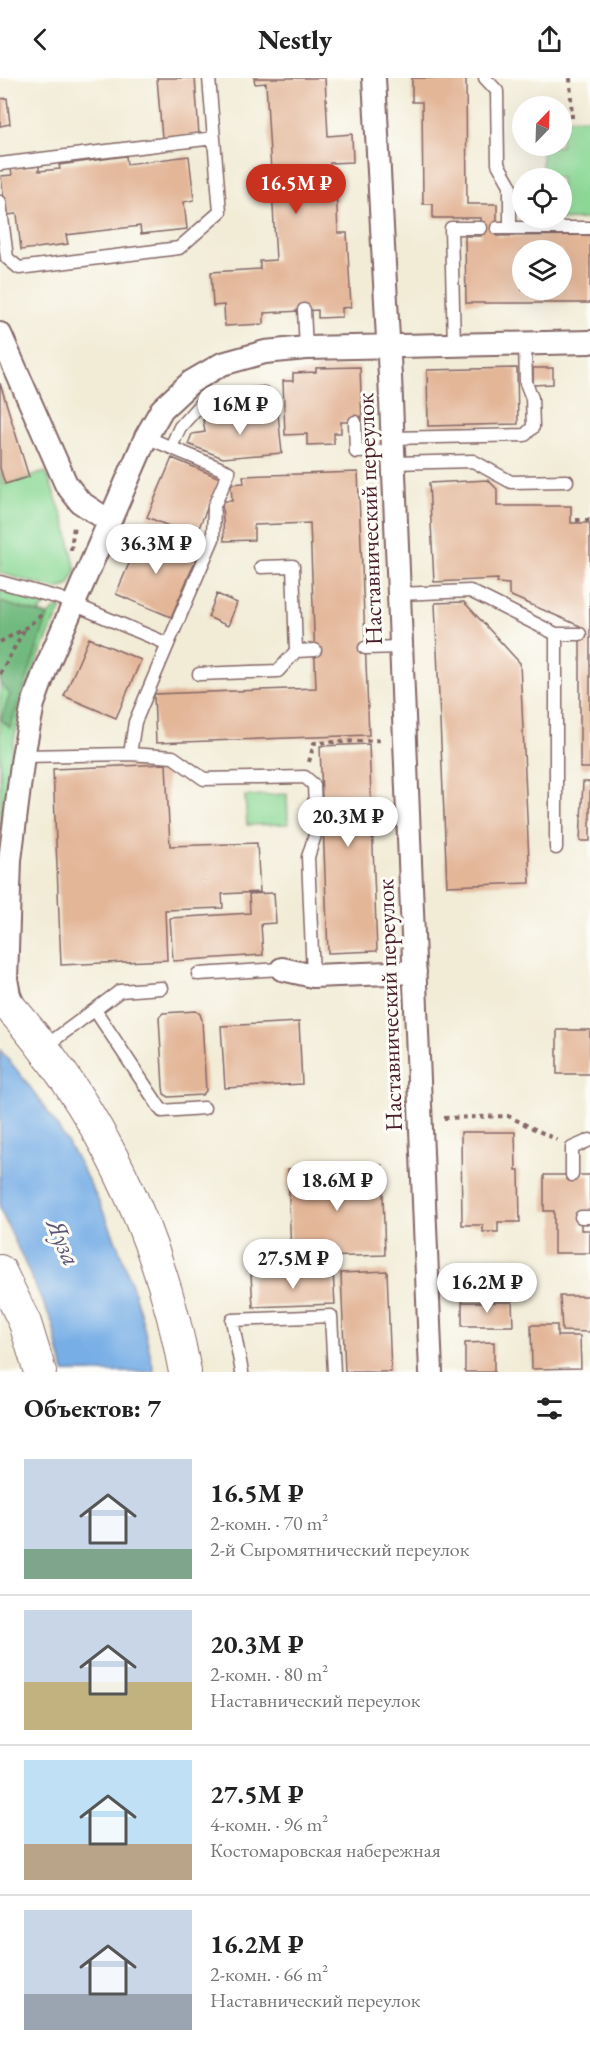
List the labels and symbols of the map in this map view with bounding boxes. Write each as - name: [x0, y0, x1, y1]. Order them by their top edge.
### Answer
- north arrow: [512, 96, 572, 156]
- pin: 16.5M ₽: [241, 164, 351, 215]
- pin: 16M ₽: [198, 385, 282, 436]
- street label: Наставнический переулок: [349, 392, 389, 646]
- pin: 36.3M ₽: [101, 524, 211, 575]
- pin: 20.3M ₽: [293, 797, 403, 848]
- street label: Наставнический переулок: [369, 878, 409, 1132]
- pin: 18.6M ₽: [282, 1161, 392, 1212]
- water label: Яуза: [38, 1211, 89, 1271]
- pin: 27.5M ₽: [238, 1239, 348, 1290]
- pin: 16.2M ₽: [432, 1263, 542, 1314]

